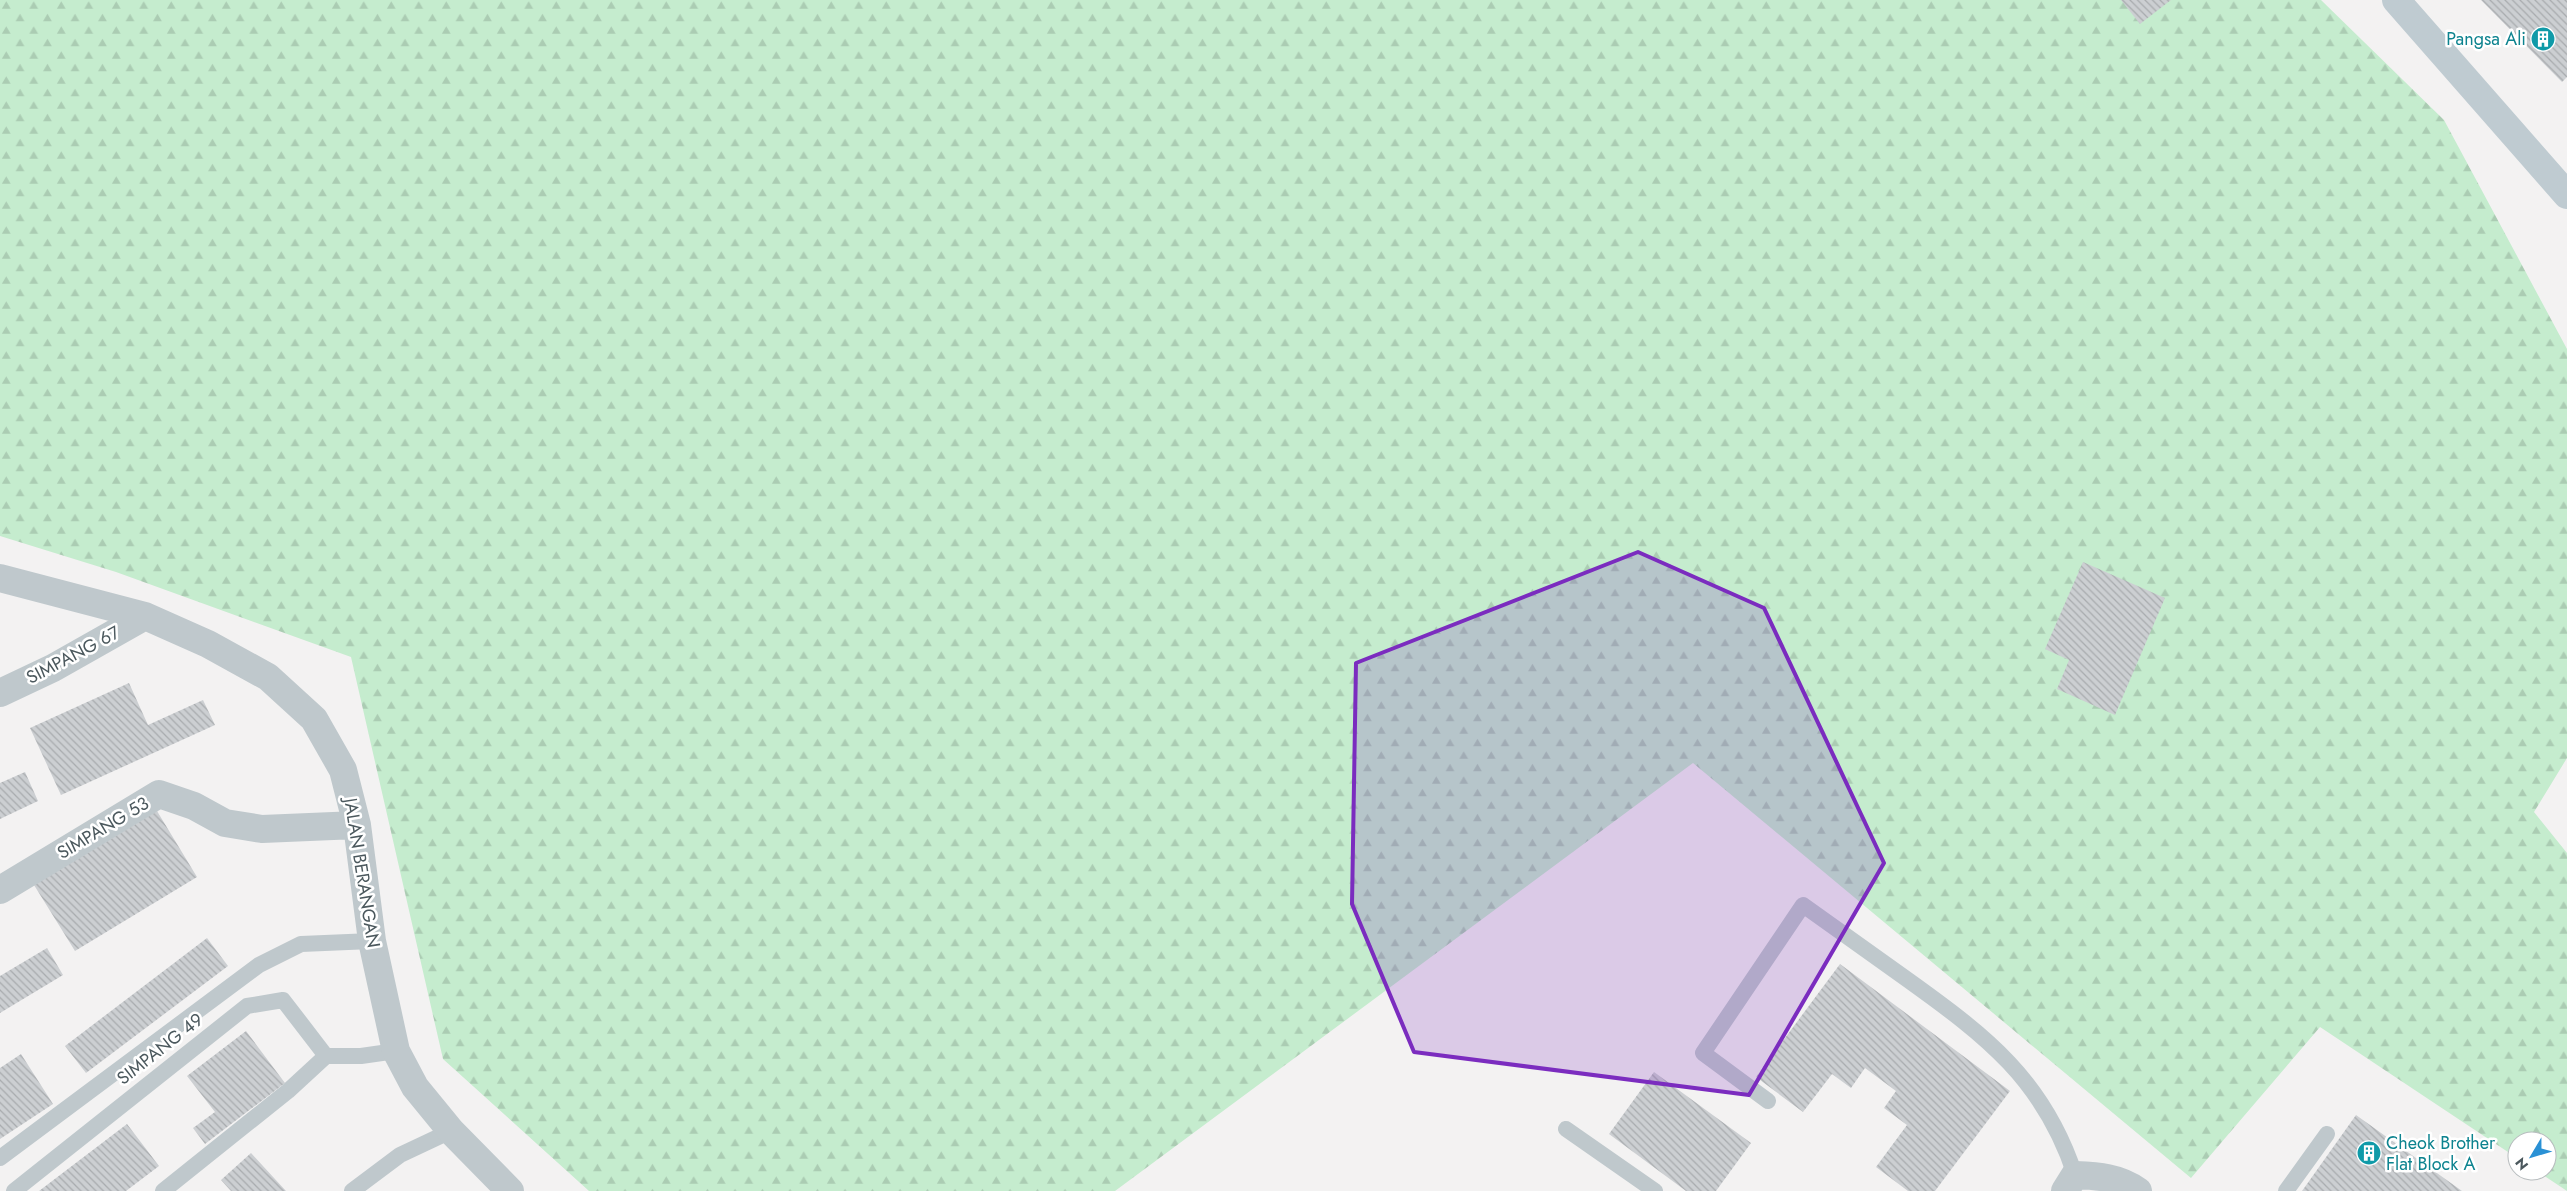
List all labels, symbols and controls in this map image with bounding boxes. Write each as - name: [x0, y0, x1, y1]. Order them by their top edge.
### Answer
- place label: Pangsa Ali: [2446, 26, 2526, 52]
- building icon: Pangsa Ali: [2530, 26, 2556, 52]
- street label: SIMPANG 67: [22, 619, 125, 691]
- street label: SIMPANG 53: [52, 790, 154, 866]
- street label: JALAN BERANGAN: [337, 794, 387, 950]
- street label: SIMPANG 49: [111, 1007, 209, 1091]
- place label: Cheok Brother Flat Block A: [2386, 1130, 2496, 1177]
- north arrow: [2507, 1131, 2557, 1181]
- building icon: Cheok Brother Flat Block A: [2356, 1140, 2382, 1166]
- text: N: [2510, 1153, 2533, 1175]

